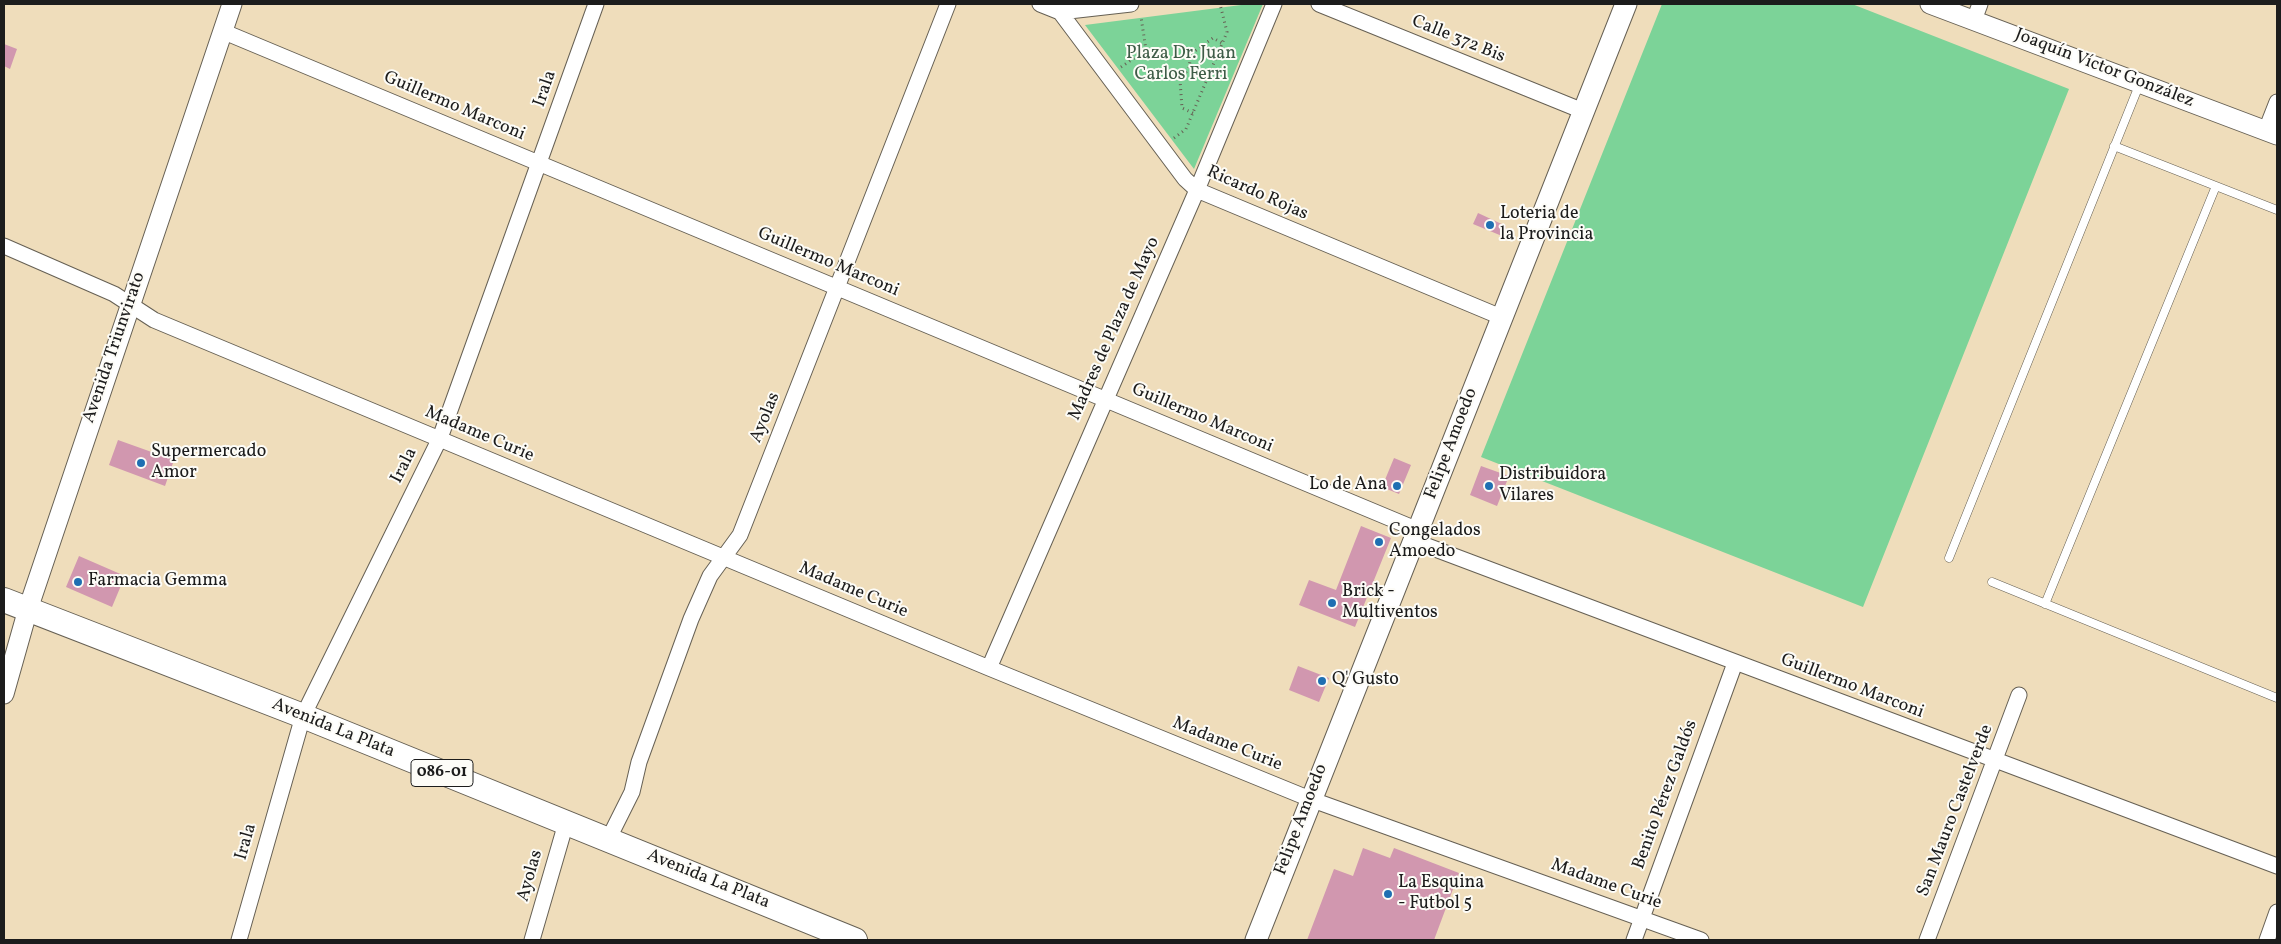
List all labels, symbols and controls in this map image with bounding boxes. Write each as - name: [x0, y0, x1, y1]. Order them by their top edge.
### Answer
- street label: Calle 372 Bis: [1408, 11, 1508, 69]
- street label: Joaquín Víctor González: [2011, 25, 2197, 113]
- park label: Plaza Dr. Juan Carlos Ferri: [1126, 44, 1236, 86]
- street label: Guillermo Marconi: [380, 67, 528, 147]
- street label: Irala: [530, 68, 562, 110]
- street label: Ricardo Rojas: [1203, 162, 1311, 226]
- place label: Loteria de la Provincia: [1500, 204, 1593, 246]
- marker: Loteria de la Provincia: [1484, 219, 1496, 231]
- street label: Guillermo Marconi: [754, 223, 902, 303]
- street label: Madres de Plaza de Mayo: [1065, 234, 1165, 424]
- street label: Avenida Triunvirato: [79, 270, 151, 426]
- street label: Guillermo Marconi: [1128, 379, 1276, 459]
- street label: Felipe Amoedo: [1421, 385, 1483, 503]
- street label: Ayolas: [746, 390, 786, 446]
- street label: Madame Curie: [421, 402, 537, 468]
- place label: Supermercado Amor: [151, 442, 266, 484]
- street label: Irala: [387, 445, 423, 487]
- marker: Supermercado Amor: [135, 457, 147, 469]
- place label: Distribuidora Vilares: [1499, 465, 1606, 508]
- place label: Lo de Ana: [1309, 475, 1387, 497]
- marker: Lo de Ana: [1391, 480, 1403, 492]
- marker: Distribuidora Vilares: [1483, 480, 1495, 492]
- place label: Congelados Amoedo: [1389, 521, 1481, 564]
- marker: Congelados Amoedo: [1373, 536, 1385, 548]
- street label: Madame Curie: [795, 558, 911, 624]
- place label: Farmacia Gemma: [88, 571, 227, 593]
- marker: Farmacia Gemma: [72, 576, 84, 588]
- place label: Brick - Multiventos: [1342, 582, 1438, 624]
- marker: Brick - Multiventos: [1326, 597, 1338, 609]
- street label: Guillermo Marconi: [1777, 650, 1927, 724]
- place label: Q' Gusto: [1332, 670, 1399, 692]
- marker: Q' Gusto: [1316, 675, 1328, 687]
- street label: Avenida La Plata: [268, 694, 398, 764]
- street label: Madame Curie: [1169, 713, 1285, 777]
- street label: Benito Pérez Galdós: [1629, 717, 1703, 873]
- street label: San Mauro Castelverde: [1913, 722, 1999, 900]
- road number: 086-01: [411, 760, 473, 786]
- street label: Felipe Amoedo: [1271, 761, 1333, 879]
- street label: Irala: [231, 821, 263, 863]
- street label: Avenida La Plata: [643, 845, 773, 915]
- street label: Ayolas: [513, 848, 549, 904]
- street label: Madame Curie: [1548, 855, 1664, 915]
- place label: La Esquina - Futbol 5: [1398, 873, 1484, 916]
- marker: La Esquina - Futbol 5: [1382, 888, 1394, 900]

